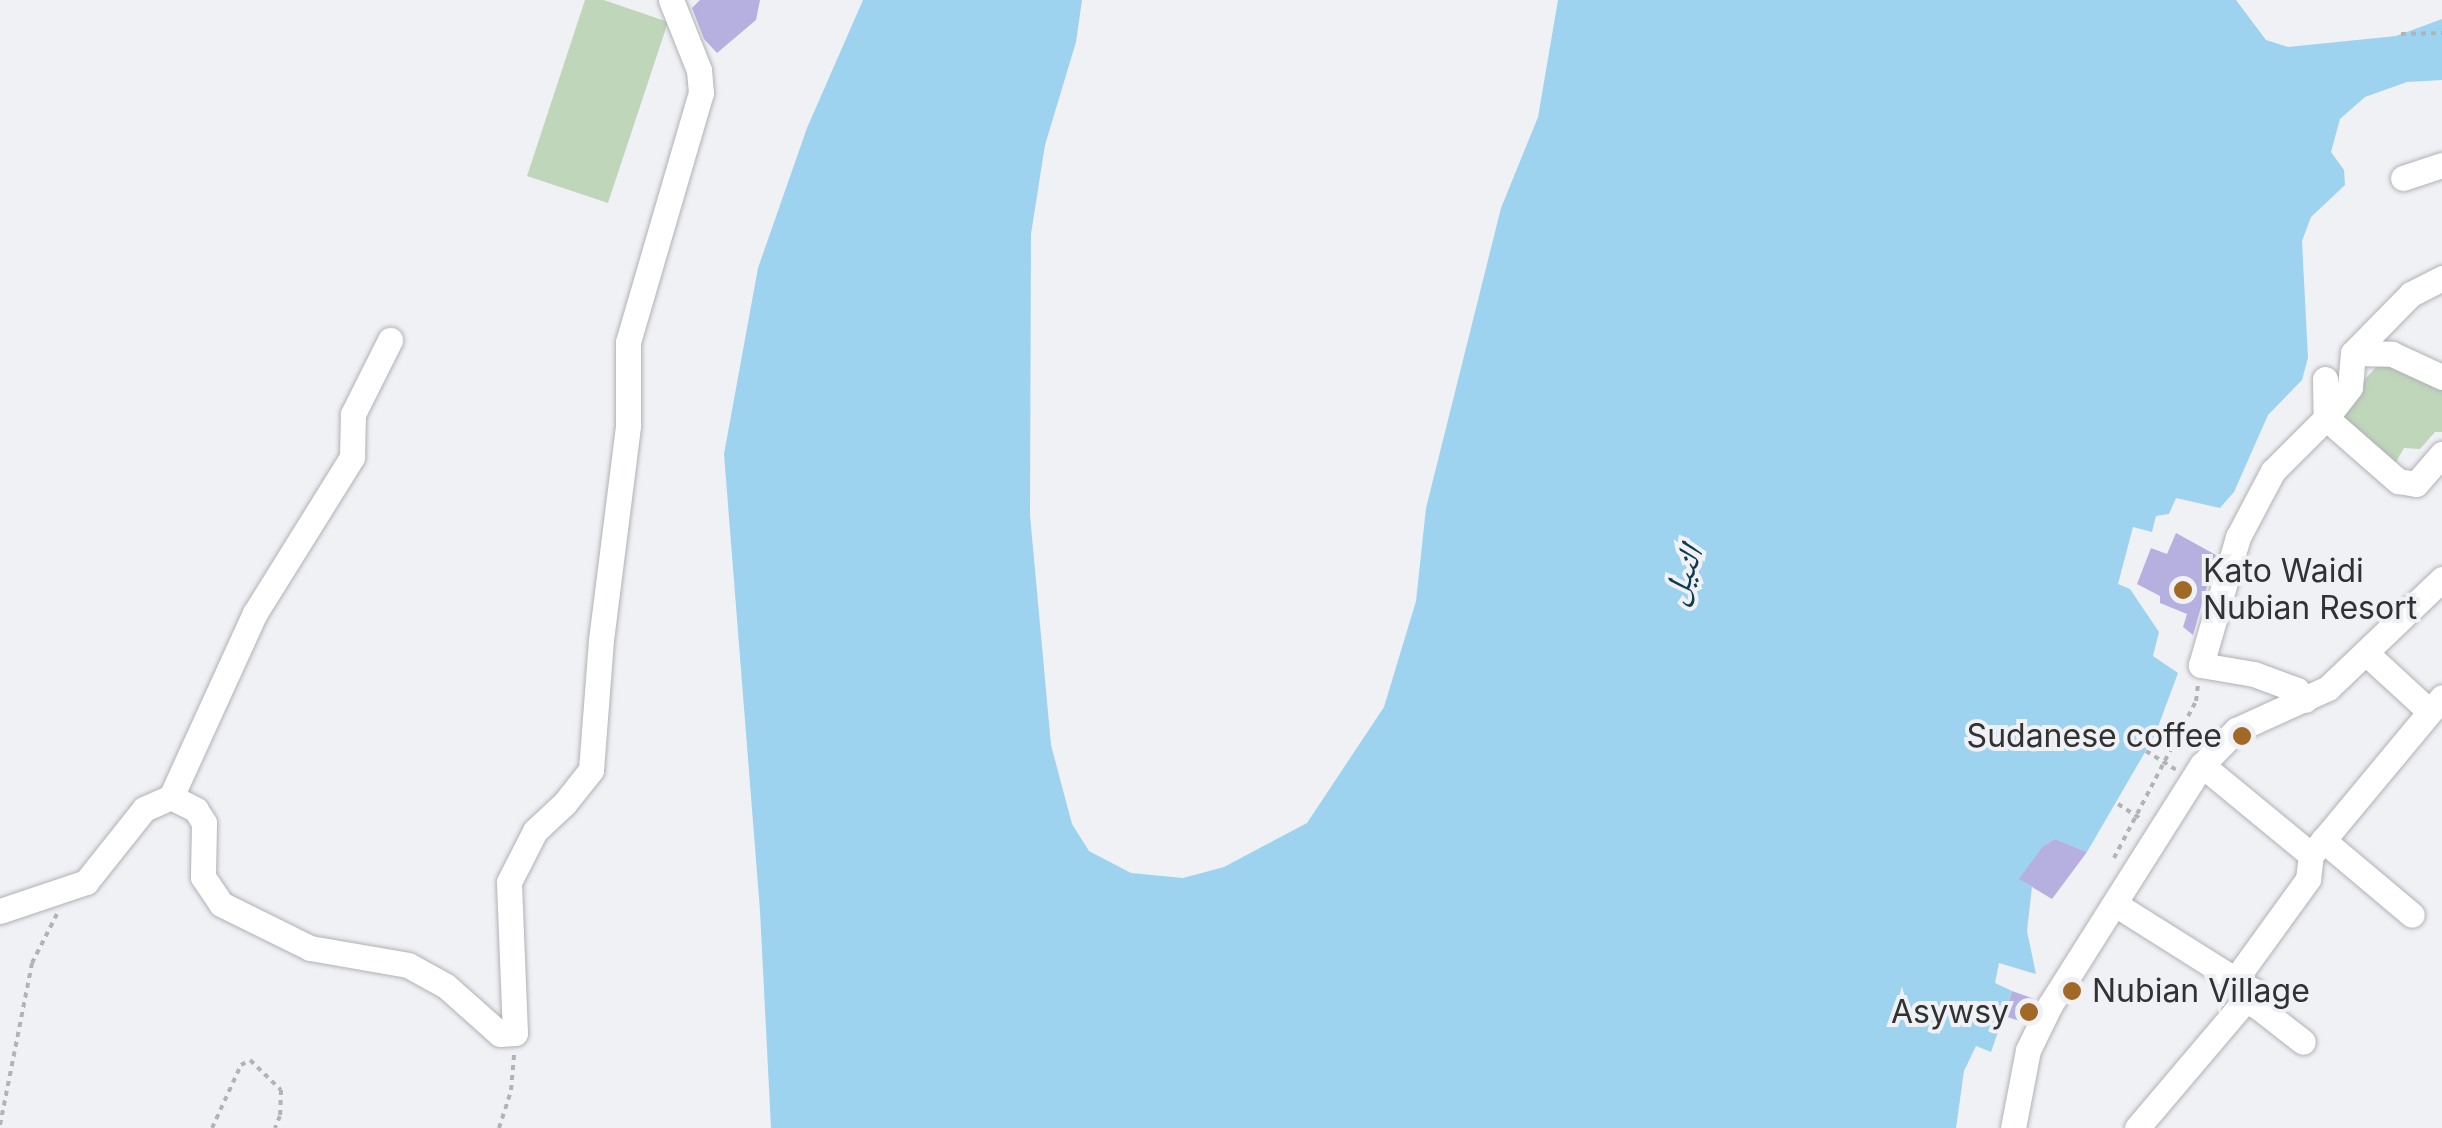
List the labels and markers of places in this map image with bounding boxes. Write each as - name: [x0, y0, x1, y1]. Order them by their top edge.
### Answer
- place label: Kato Waidi Nubian Resort: [2203, 553, 2417, 628]
- marker: Kato Waidi Nubian Resort: [2172, 579, 2194, 601]
- place label: Sudanese coffee: [1967, 717, 2222, 755]
- marker: Sudanese coffee: [2231, 725, 2253, 747]
- place label: Nubian Village: [2092, 972, 2310, 1010]
- marker: Nubian Village: [2061, 980, 2083, 1002]
- place label: Asywsy: [1891, 993, 2009, 1031]
- marker: Asywsy: [2018, 1001, 2040, 1023]

